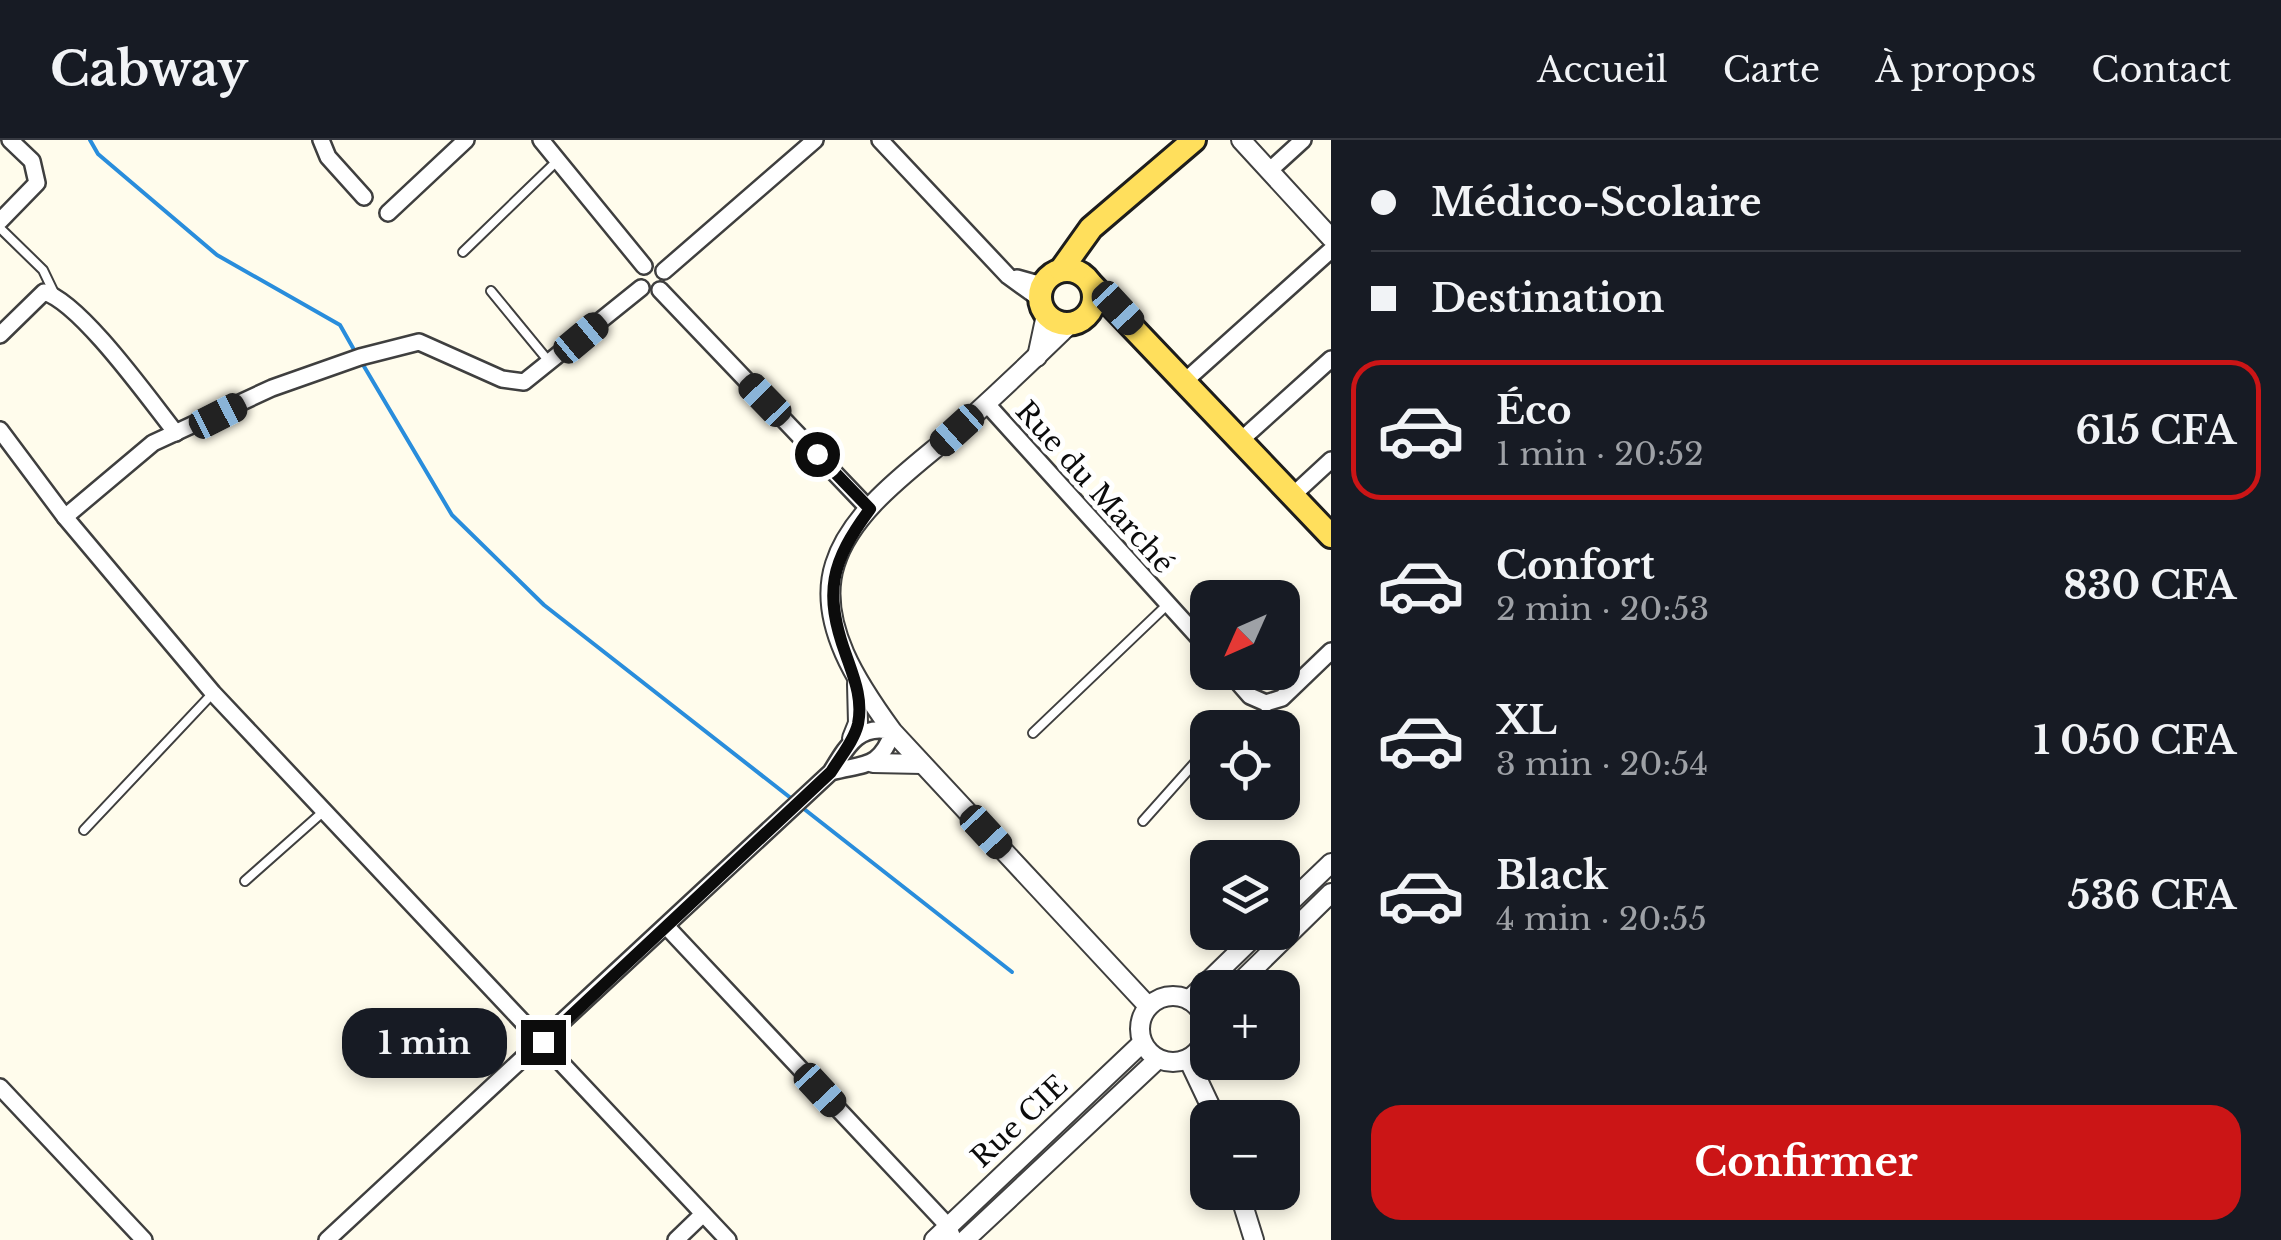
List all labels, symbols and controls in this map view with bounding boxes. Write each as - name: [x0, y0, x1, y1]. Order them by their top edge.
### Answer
- text: Cabway: [50, 39, 248, 99]
- text: Accueil: [1537, 48, 1668, 91]
- text: Carte: [1723, 48, 1820, 91]
- text: À propos: [1875, 48, 2036, 91]
- text: Contact: [2091, 48, 2231, 91]
- text: Médico-Scolaire: [1431, 179, 1762, 226]
- text: Destination: [1431, 275, 1664, 322]
- car: [1087, 276, 1149, 340]
- car: [548, 307, 614, 369]
- car: [733, 368, 797, 432]
- icon: car: [1376, 385, 1466, 475]
- text: Éco: [1496, 387, 1572, 434]
- car: [184, 389, 252, 443]
- street label: Rue du Marché: [1008, 394, 1181, 581]
- car: [925, 399, 989, 461]
- text: 615 CFA: [2075, 407, 2236, 454]
- route start: [795, 432, 840, 477]
- text: 1 min · 20:52: [1496, 434, 1704, 474]
- icon: car: [1376, 540, 1466, 630]
- text: Confort: [1496, 542, 1655, 589]
- text: 830 CFA: [2063, 562, 2236, 609]
- north arrow: [1190, 580, 1300, 690]
- map controls: [1190, 580, 1300, 1210]
- text: 2 min · 20:53: [1496, 589, 1709, 629]
- icon: car: [1376, 695, 1466, 785]
- text: XL: [1496, 697, 1557, 744]
- button: locate: [1190, 710, 1300, 820]
- text: 1 050 CFA: [2034, 717, 2236, 764]
- text: 3 min · 20:54: [1496, 744, 1708, 784]
- car: [955, 800, 1017, 864]
- button: layers: [1190, 840, 1300, 950]
- icon: car: [1376, 850, 1466, 940]
- text: Black: [1496, 852, 1608, 899]
- text: 536 CFA: [2068, 872, 2236, 919]
- text: 4 min · 20:55: [1496, 899, 1707, 939]
- button: +: [1190, 970, 1300, 1080]
- callout: 1 min: [343, 1007, 508, 1077]
- route end: [521, 1020, 566, 1065]
- text: 1 min: [378, 1023, 471, 1063]
- car: [789, 1058, 851, 1122]
- street label: Rue CIE: [964, 1068, 1075, 1175]
- button: −: [1190, 1100, 1300, 1210]
- button: Confirmer: [1371, 1105, 2241, 1220]

